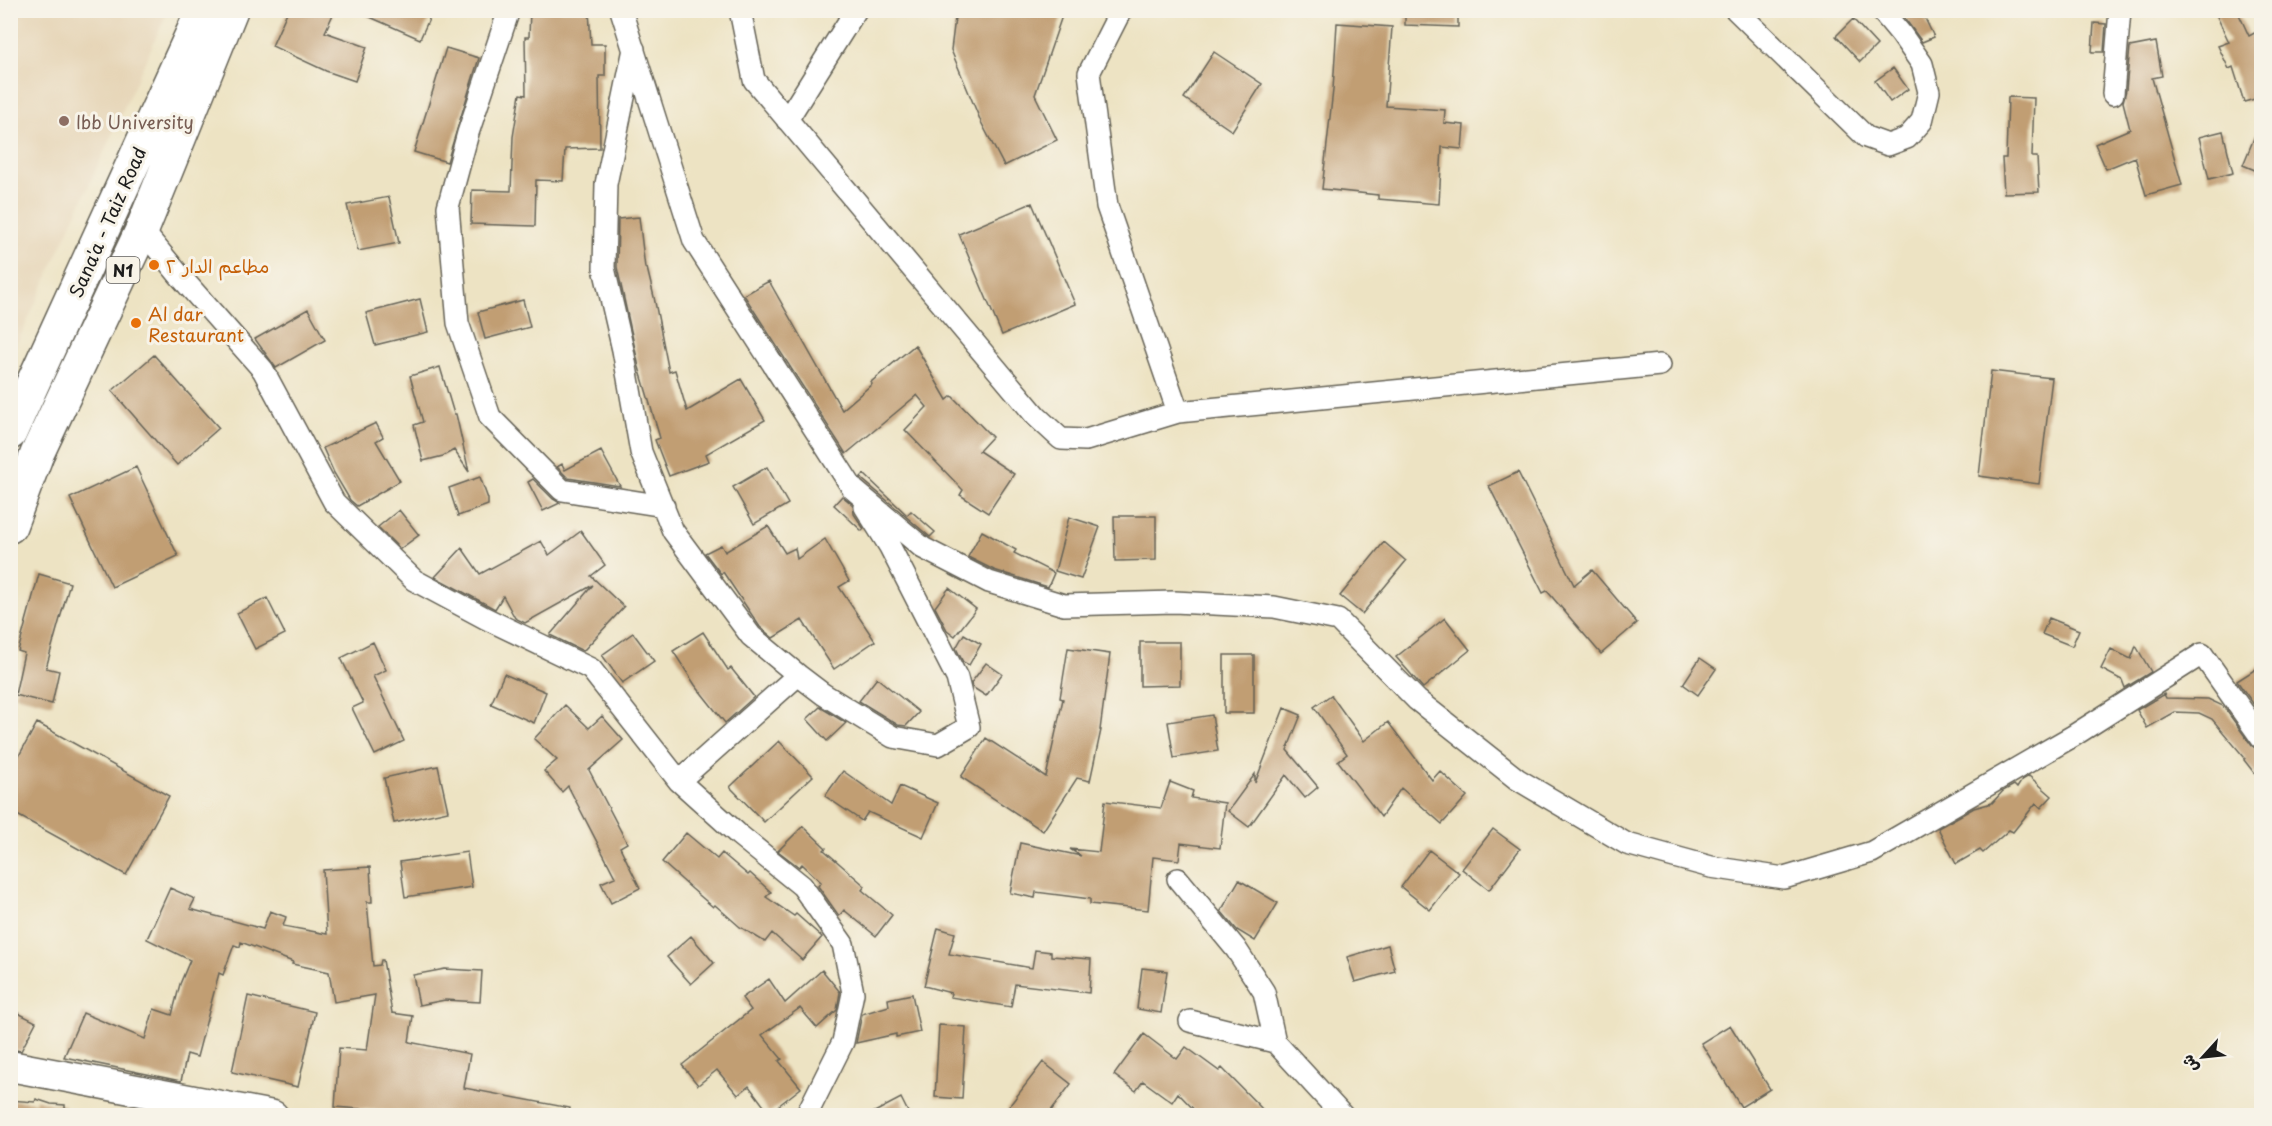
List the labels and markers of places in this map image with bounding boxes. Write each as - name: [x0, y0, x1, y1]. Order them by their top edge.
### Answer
- place label: Ibb University: [76, 108, 194, 135]
- marker: Ibb University: [57, 114, 71, 128]
- place label: مطاعم الدار ٢: [166, 252, 269, 281]
- marker: مطاعم الدار ٢: [147, 258, 161, 272]
- place label: Al dar Restaurant: [148, 300, 244, 348]
- marker: Al dar Restaurant: [129, 316, 143, 330]

